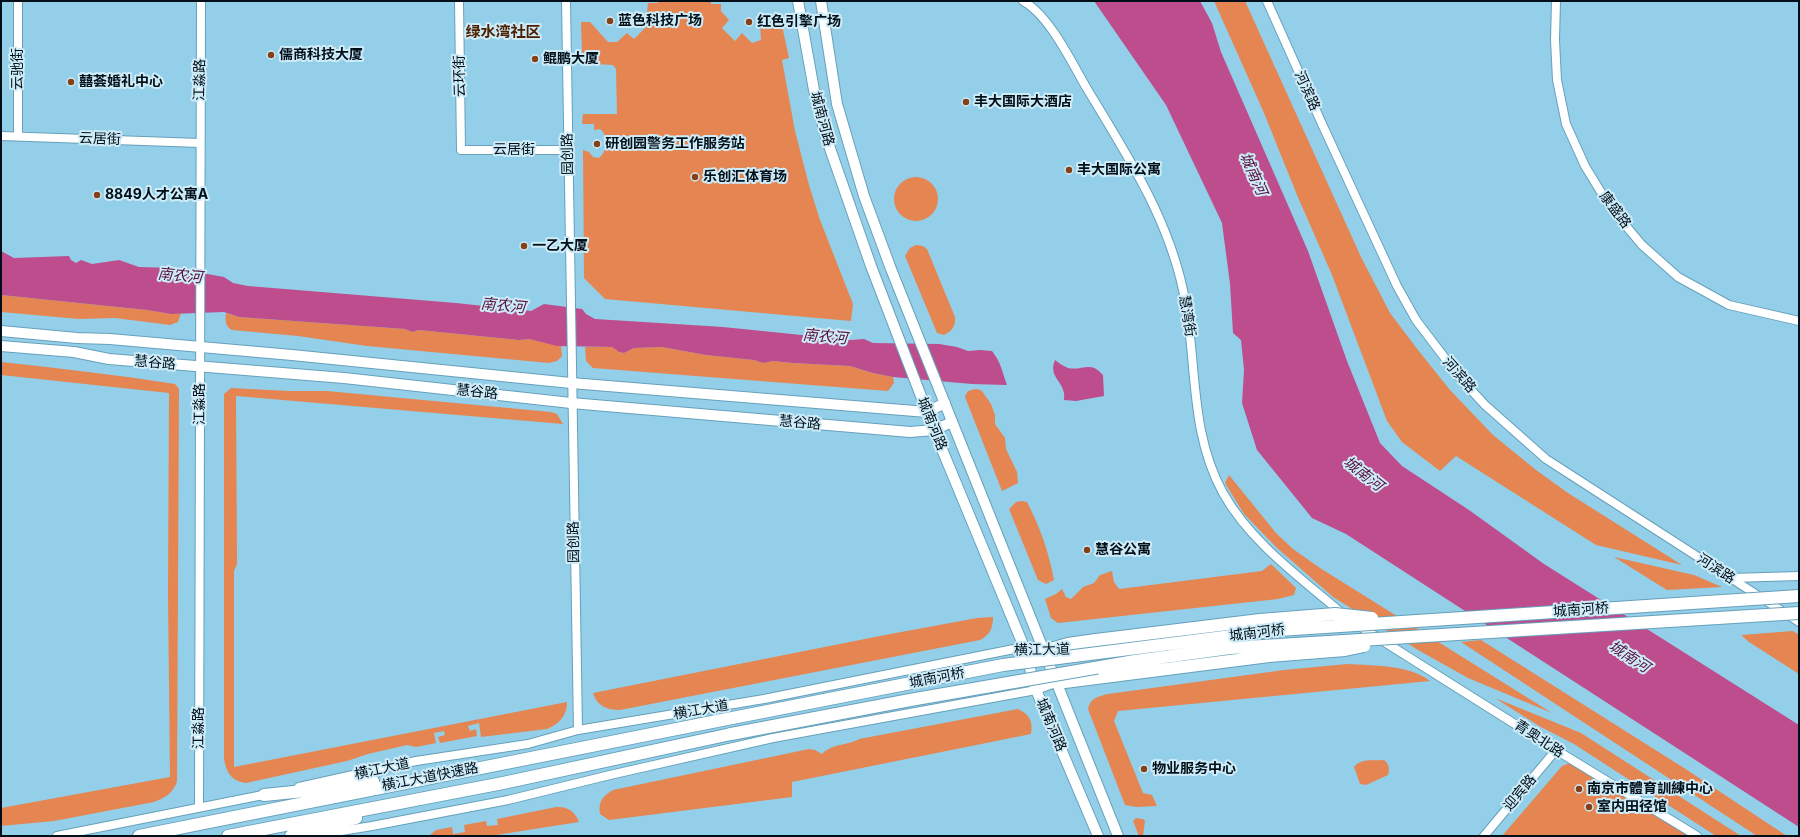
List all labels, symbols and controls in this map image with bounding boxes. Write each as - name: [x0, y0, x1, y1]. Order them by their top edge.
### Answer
- place label: 蓝色科技广场: [618, 13, 702, 29]
- place label: 红色引擎广场: [757, 14, 841, 30]
- marker: 蓝色科技广场: [605, 16, 615, 26]
- marker: 红色引擎广场: [744, 17, 754, 27]
- district label: 绿水湾社区: [466, 23, 540, 41]
- place label: 儒商科技大厦: [279, 47, 363, 63]
- street label: 云驰街: [10, 48, 26, 90]
- marker: 儒商科技大厦: [266, 50, 276, 60]
- place label: 鲲鹏大厦: [543, 51, 599, 67]
- marker: 鲲鹏大厦: [530, 54, 540, 64]
- street label: 云环街: [451, 55, 469, 97]
- street label: 江淼路: [191, 59, 209, 101]
- street label: 河滨路: [1291, 68, 1323, 114]
- place label: 囍荟婚礼中心: [79, 74, 163, 90]
- marker: 囍荟婚礼中心: [66, 77, 76, 87]
- street label: 城南河路: [807, 90, 837, 148]
- place label: 丰大国际大酒店: [974, 94, 1072, 110]
- marker: 丰大国际大酒店: [961, 97, 971, 107]
- street label: 云居街: [79, 130, 121, 148]
- street label: 园创路: [559, 133, 577, 175]
- place label: 研创园警务工作服务站: [605, 136, 745, 152]
- marker: 研创园警务工作服务站: [592, 139, 602, 149]
- street label: 云居街: [493, 142, 535, 158]
- water label: 城南河: [1236, 150, 1270, 198]
- place label: 丰大国际公寓: [1077, 162, 1161, 178]
- marker: 丰大国际公寓: [1064, 165, 1074, 175]
- place label: 乐创汇体育场: [703, 169, 787, 185]
- marker: 乐创汇体育场: [690, 172, 700, 182]
- place label: 8849人才公寓A: [105, 187, 208, 203]
- street label: 康盛路: [1596, 188, 1634, 232]
- marker: 8849人才公寓A: [92, 190, 102, 200]
- place label: 一乙大厦: [532, 238, 588, 254]
- marker: 一乙大厦: [519, 241, 529, 251]
- water label: 南农河: [157, 265, 203, 287]
- street label: 慧湾街: [1175, 294, 1199, 338]
- water label: 南农河: [480, 295, 526, 317]
- water label: 南农河: [802, 326, 848, 348]
- street label: 慧谷路: [133, 353, 177, 373]
- street label: 河滨路: [1439, 354, 1479, 396]
- street label: 慧谷路: [455, 381, 499, 403]
- street label: 江淼路: [192, 383, 208, 425]
- street label: 城南河路: [914, 395, 950, 453]
- street label: 慧谷路: [778, 413, 822, 433]
- water label: 城南河: [1340, 453, 1386, 495]
- street label: 园创路: [565, 521, 583, 563]
- place label: 慧谷公寓: [1095, 542, 1151, 558]
- marker: 慧谷公寓: [1082, 545, 1092, 555]
- street label: 河滨路: [1694, 551, 1738, 587]
- street label: 城南河桥: [1552, 600, 1610, 620]
- street label: 城南河桥: [1228, 621, 1286, 645]
- water label: 城南河: [1605, 637, 1653, 677]
- street label: 横江大道: [1014, 641, 1070, 659]
- street label: 城南河桥: [908, 664, 966, 692]
- street label: 城南河路: [1032, 696, 1070, 754]
- street label: 横江大道: [672, 697, 730, 723]
- street label: 江淼路: [191, 707, 207, 749]
- street label: 青奥北路: [1511, 717, 1567, 761]
- street label: 横江大道: [353, 755, 411, 783]
- street label: 横江大道快速路: [380, 759, 480, 795]
- place label: 物业服务中心: [1152, 761, 1236, 777]
- marker: 物业服务中心: [1139, 764, 1149, 774]
- street label: 迎宾路: [1500, 772, 1540, 814]
- place label: 南京市體育訓練中心: [1587, 781, 1713, 797]
- marker: 南京市體育訓練中心: [1574, 784, 1584, 794]
- place label: 室内田径馆: [1597, 799, 1667, 815]
- marker: 室内田径馆: [1584, 802, 1594, 812]

